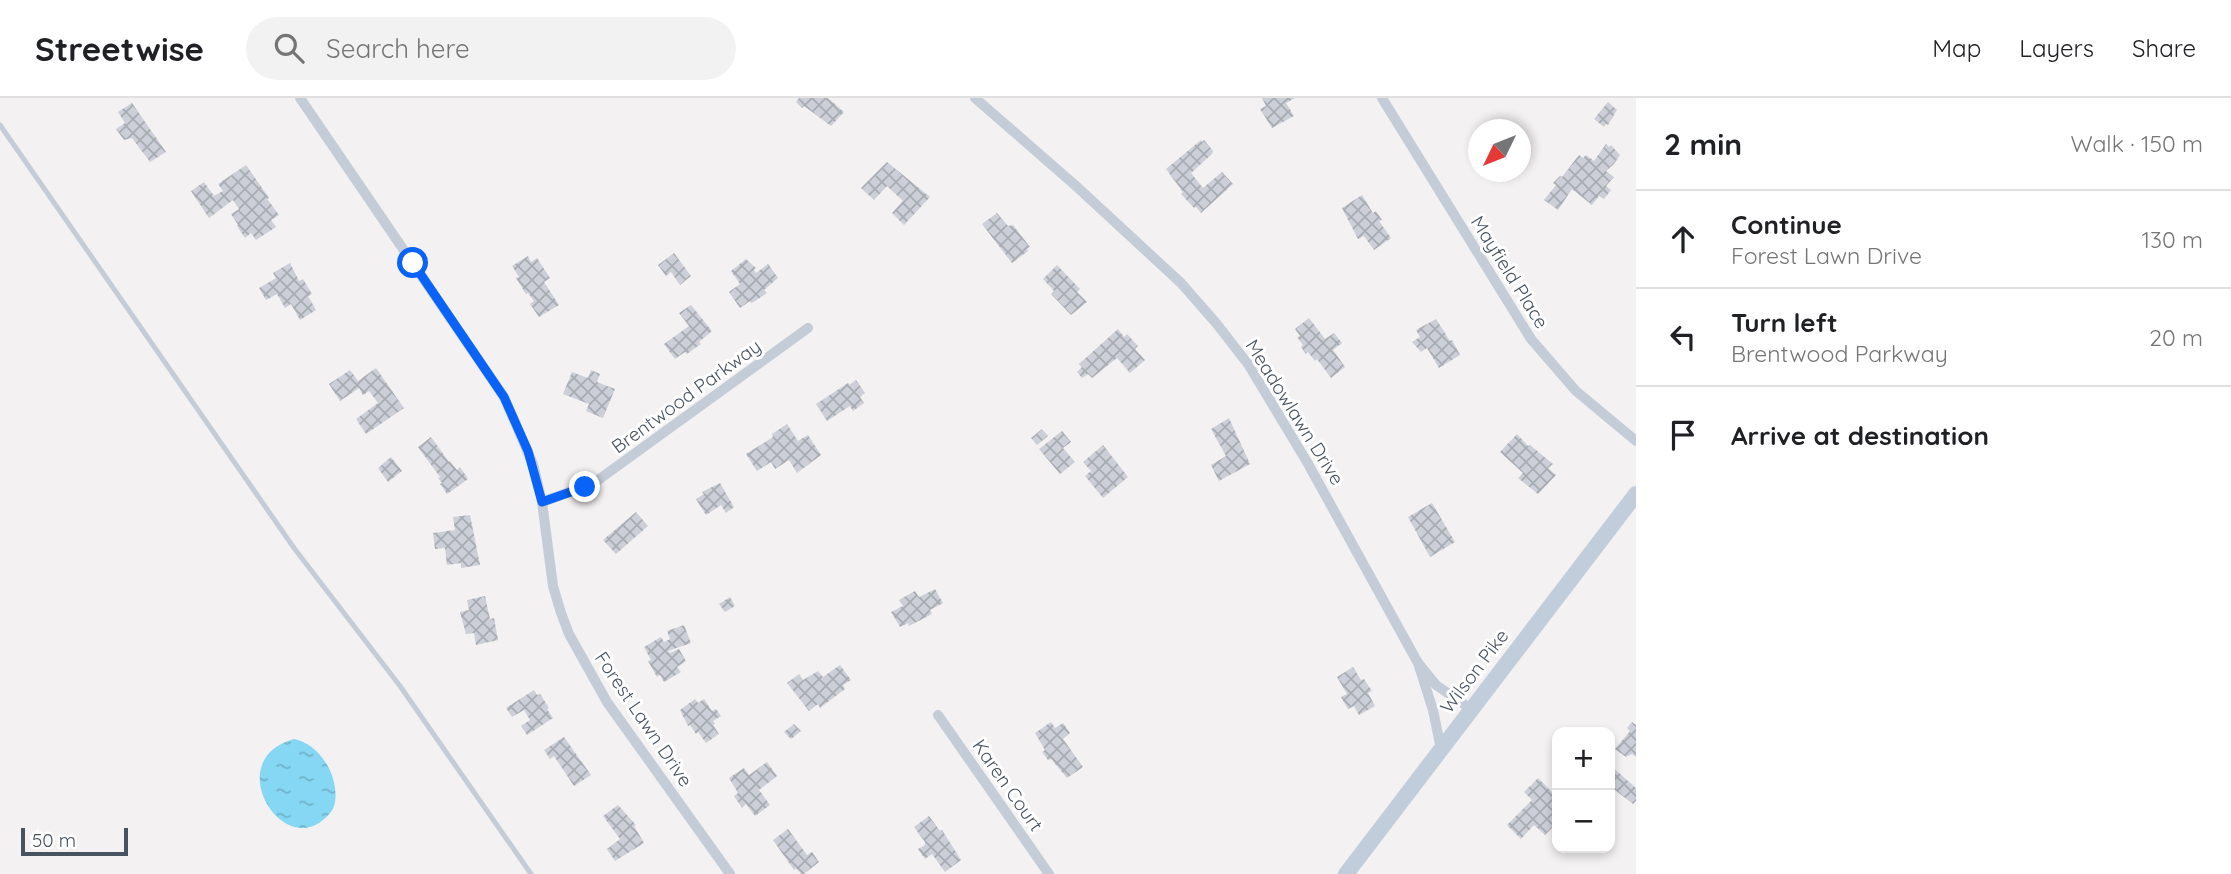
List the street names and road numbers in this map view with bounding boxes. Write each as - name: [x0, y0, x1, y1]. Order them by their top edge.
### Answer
- street label: Mayfield Place: [1466, 211, 1554, 333]
- street label: Brentwood Parkway: [607, 334, 765, 458]
- street label: Meadowlawn Drive: [1241, 335, 1349, 489]
- street label: Wilson Pike: [1435, 624, 1513, 718]
- street label: Forest Lawn Drive: [590, 647, 698, 791]
- street label: Karen Court: [968, 734, 1048, 836]

